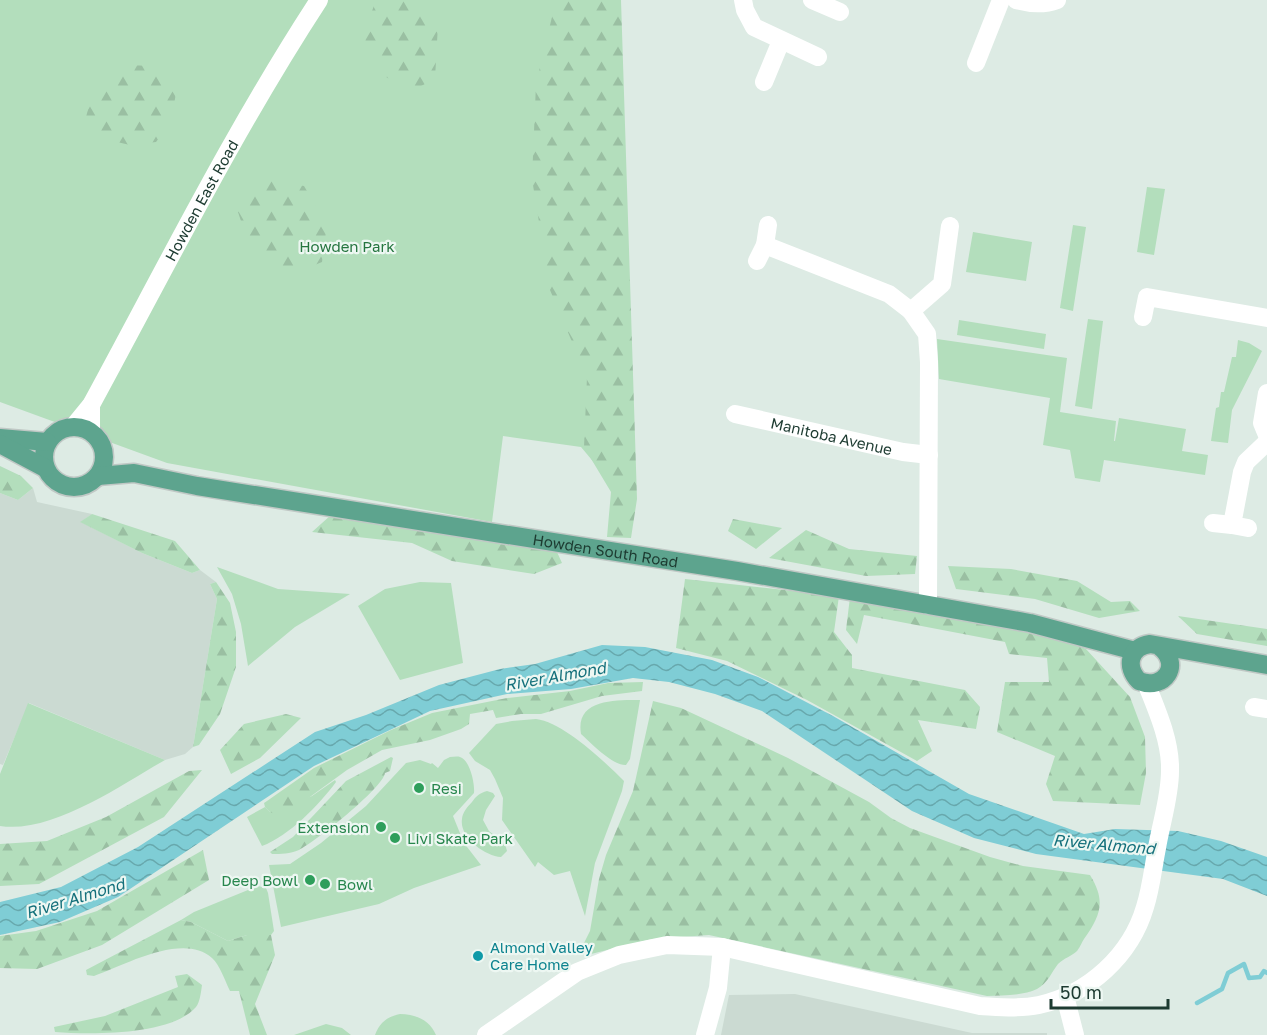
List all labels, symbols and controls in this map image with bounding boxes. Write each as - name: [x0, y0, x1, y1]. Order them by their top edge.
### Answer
- street label: Howden East Road: [161, 137, 242, 264]
- park label: Howden Park: [299, 237, 395, 255]
- street label: Manitoba Avenue: [769, 413, 894, 458]
- street label: Howden South Road: [532, 530, 679, 571]
- water label: River Almond: [503, 657, 609, 695]
- place label: Resi: [431, 779, 462, 797]
- marker: Resi: [412, 781, 426, 795]
- place label: Extension: [297, 818, 369, 836]
- marker: Extension: [374, 820, 388, 834]
- place label: Livi Skate Park: [407, 829, 513, 847]
- water label: River Almond: [1052, 830, 1158, 859]
- marker: Livi Skate Park: [388, 831, 402, 845]
- place label: Deep Bowl: [221, 871, 298, 889]
- water label: River Almond: [23, 873, 129, 923]
- marker: Deep Bowl: [303, 873, 317, 887]
- place label: Bowl: [337, 875, 373, 893]
- marker: Bowl: [318, 877, 332, 891]
- place label: Almond Valley Care Home: [490, 938, 594, 973]
- marker: Almond Valley Care Home: [471, 949, 485, 963]
- scale bar: [1051, 972, 1168, 1010]
- text: 50 m: [1060, 981, 1102, 1003]

